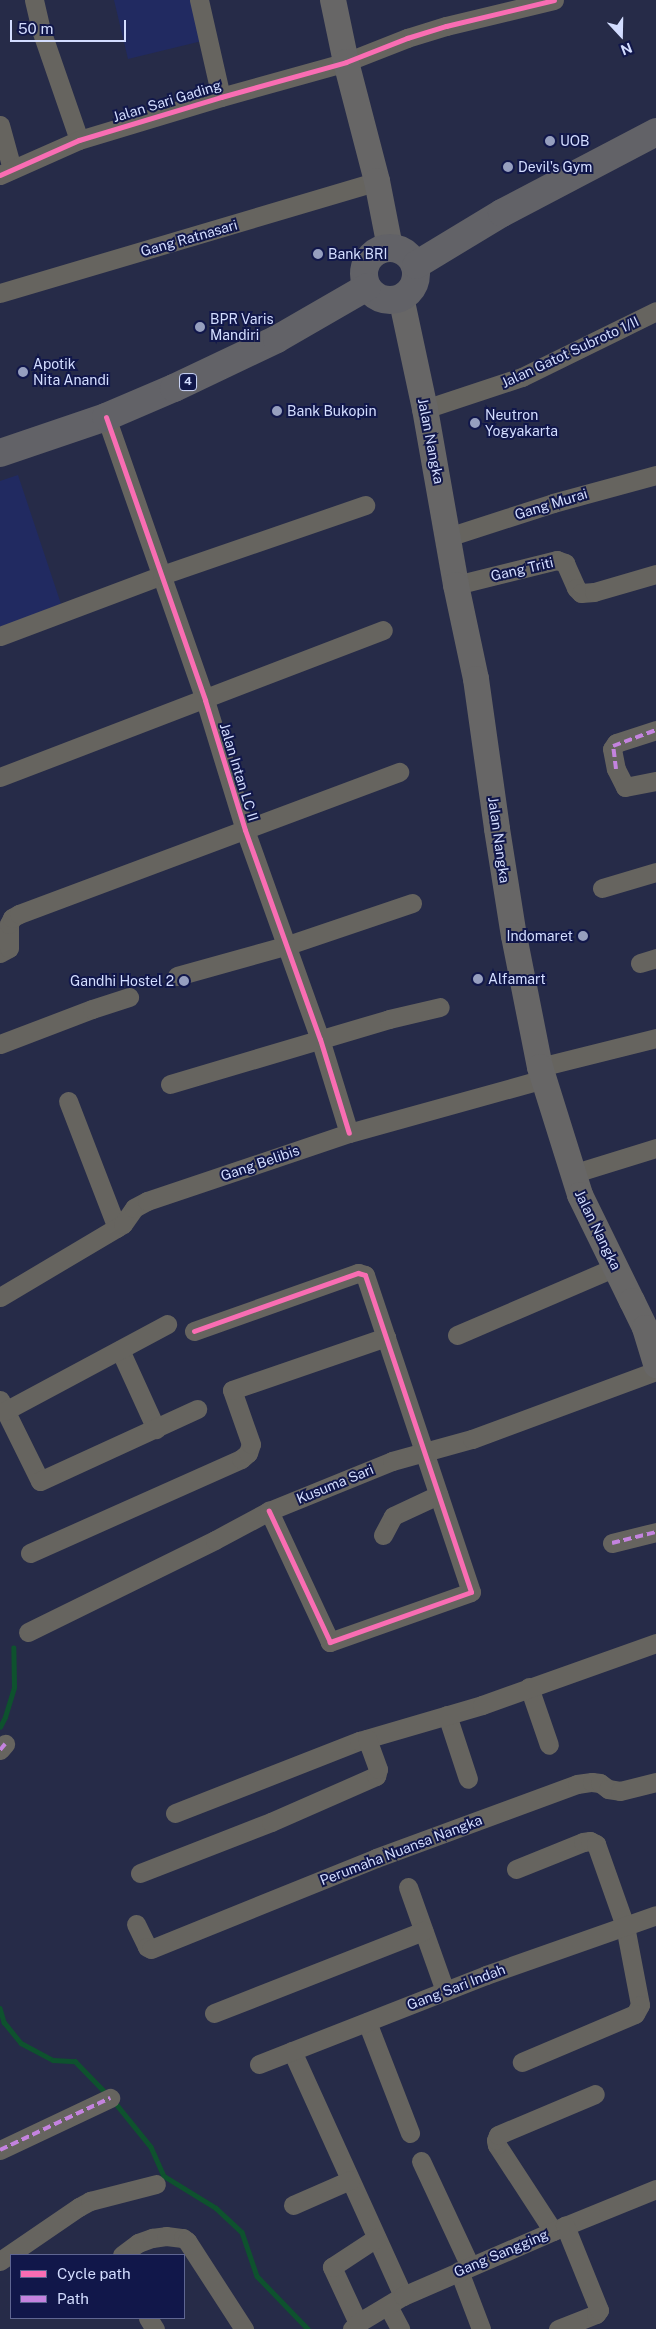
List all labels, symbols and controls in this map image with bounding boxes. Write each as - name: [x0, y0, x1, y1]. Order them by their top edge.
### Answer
- scale bar: [12, 10, 129, 42]
- north arrow: [596, 10, 646, 60]
- text: 50 m: [18, 20, 53, 37]
- text: N: [618, 40, 634, 58]
- street label: Jalan Sari Gading: [111, 76, 223, 126]
- place label: UOB: [560, 133, 589, 149]
- marker: UOB: [544, 135, 556, 147]
- place label: Devil's Gym: [518, 159, 593, 175]
- marker: Devil's Gym: [502, 161, 514, 173]
- street label: Gang Ratnasari: [139, 216, 239, 260]
- place label: Bank BRI: [328, 246, 387, 262]
- marker: Bank BRI: [312, 248, 324, 260]
- place label: BPR Varis Mandiri: [210, 311, 274, 344]
- street label: Jalan Gatot Subroto 1/II: [498, 313, 642, 391]
- marker: BPR Varis Mandiri: [194, 321, 206, 333]
- place label: Apotik Nita Anandi: [33, 356, 109, 388]
- marker: Apotik Nita Anandi: [17, 366, 29, 378]
- road number: 4: [178, 372, 198, 392]
- street label: Jalan Nangka: [414, 397, 448, 485]
- place label: Bank Bukopin: [287, 403, 376, 419]
- marker: Bank Bukopin: [271, 405, 283, 417]
- place label: Neutron Yogyakarta: [485, 407, 558, 440]
- marker: Neutron Yogyakarta: [469, 417, 481, 429]
- street label: Gang Murai: [513, 485, 589, 523]
- street label: Gang Triti: [489, 554, 555, 584]
- street label: Jalan Intan LC II: [216, 721, 262, 823]
- street label: Jalan Nangka: [485, 796, 513, 884]
- place label: Indomaret: [506, 928, 573, 944]
- marker: Indomaret: [577, 930, 589, 942]
- place label: Alfamart: [488, 971, 546, 987]
- place label: Gandhi Hostel 2: [70, 973, 174, 989]
- marker: Alfamart: [472, 973, 484, 985]
- marker: Gandhi Hostel 2: [178, 975, 190, 987]
- street label: Gang Belibis: [218, 1142, 302, 1184]
- street label: Jalan Nangka: [571, 1187, 625, 1273]
- street label: Kusuma Sari: [294, 1461, 376, 1507]
- street label: Perumaha Nuansa Nangka: [317, 1811, 485, 1889]
- street label: Gang Sari Indah: [405, 1961, 507, 2013]
- street label: Gang Sangging: [451, 2226, 551, 2280]
- legend: [10, 2254, 185, 2319]
- text: Cycle path: [57, 2265, 131, 2282]
- text: Path: [57, 2290, 89, 2307]

